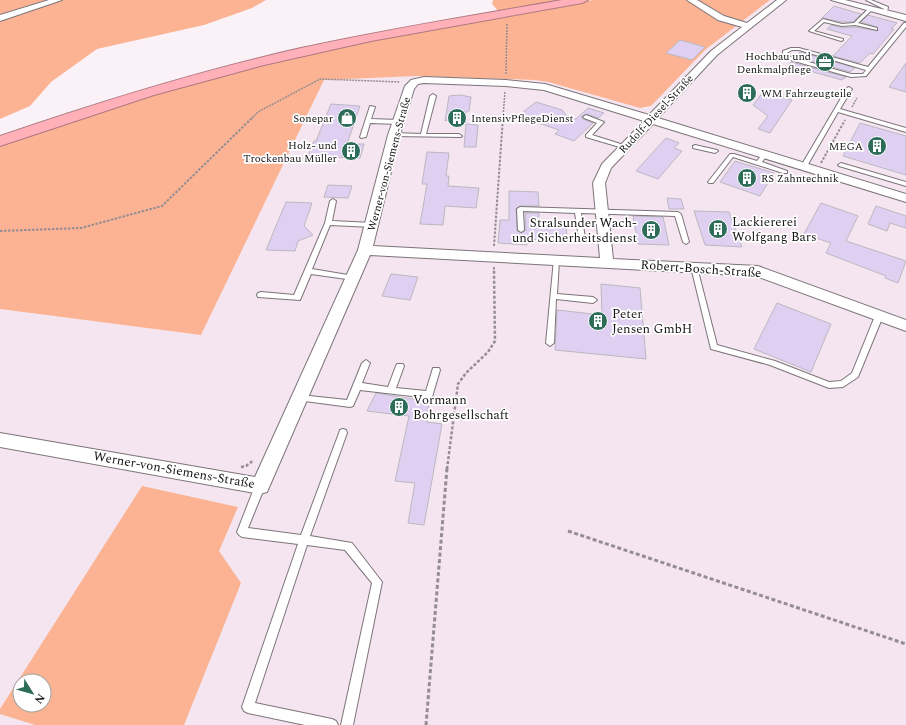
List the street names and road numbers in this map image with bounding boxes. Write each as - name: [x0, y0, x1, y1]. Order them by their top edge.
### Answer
- street label: Rudolf-Diesel-Straße: [615, 71, 697, 157]
- street label: Werner-von-Siemens-Straße: [363, 95, 415, 233]
- street label: Robert-Bosch-Straße: [640, 255, 762, 283]
- street label: Werner-von-Siemens-Straße: [92, 446, 256, 494]

